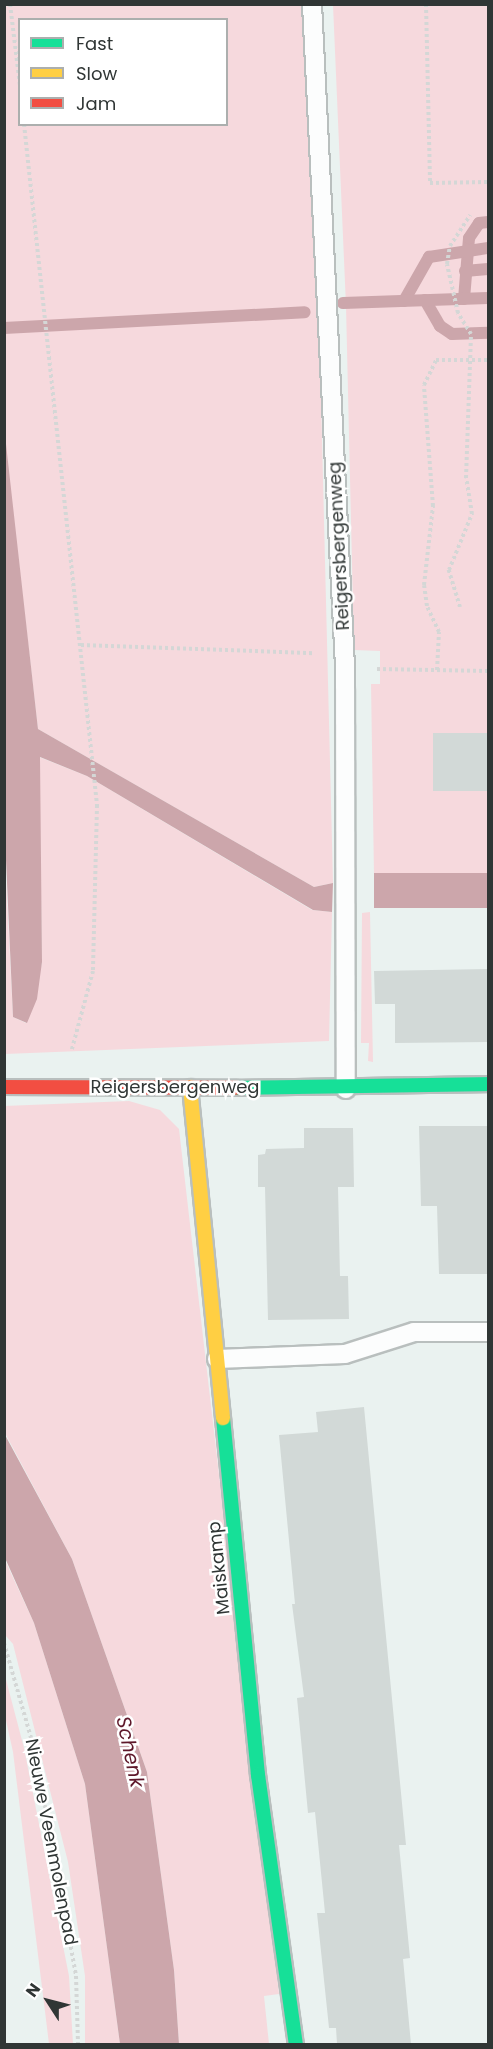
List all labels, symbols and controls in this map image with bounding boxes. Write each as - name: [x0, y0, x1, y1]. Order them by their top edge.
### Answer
- legend: [18, 18, 228, 126]
- text: Fast: [76, 31, 113, 56]
- text: Slow: [76, 61, 117, 86]
- text: Jam: [76, 91, 116, 116]
- street label: Reigersbergenweg: [324, 461, 354, 631]
- street label: Reigersbergenweg: [91, 1076, 259, 1098]
- street label: Maiskamp: [203, 1520, 235, 1616]
- water label: Schenk: [111, 1714, 149, 1790]
- street label: Nieuwe Veenmolenpad: [20, 1737, 82, 1947]
- north arrow: [18, 1971, 78, 2031]
- text: N: [20, 1978, 46, 2002]

